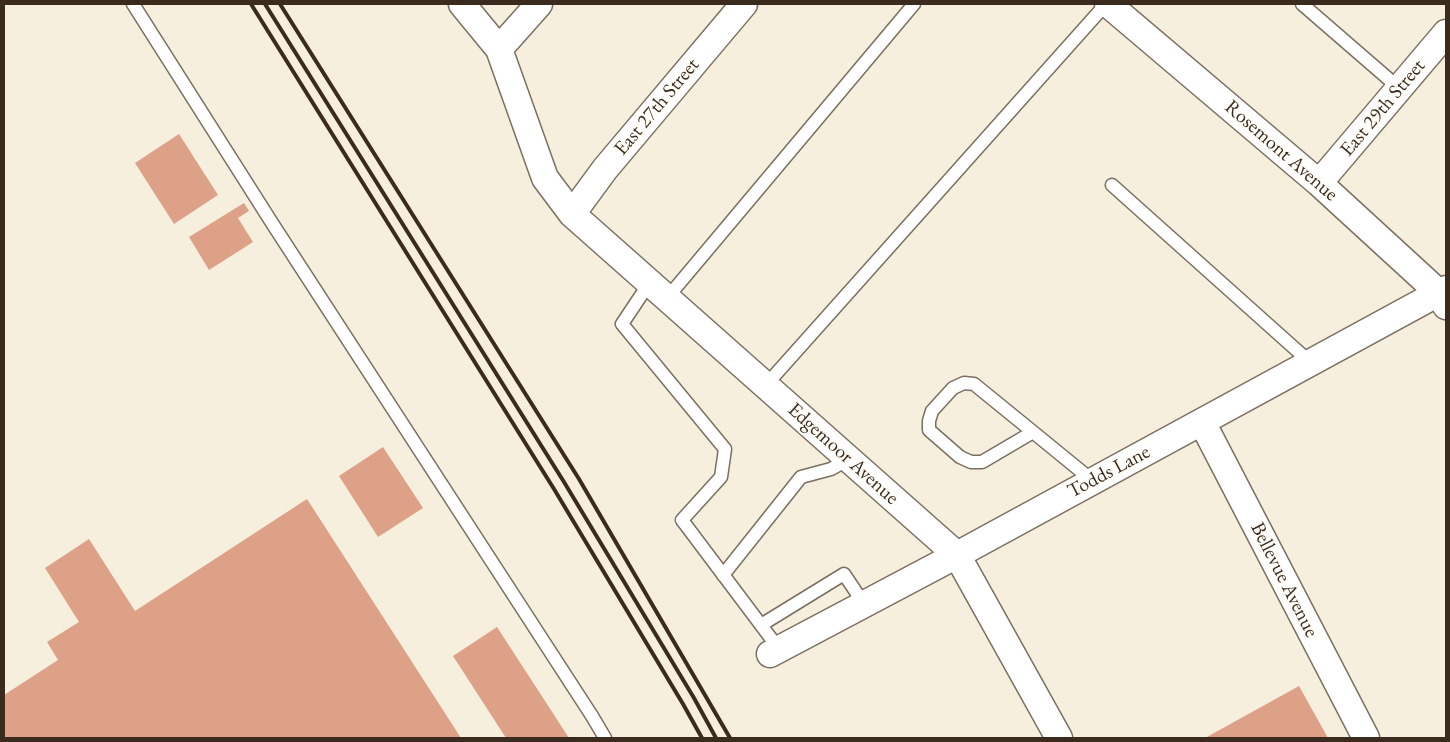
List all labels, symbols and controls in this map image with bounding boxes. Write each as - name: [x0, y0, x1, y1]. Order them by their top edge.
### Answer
- street label: East 27th Street: [609, 54, 705, 160]
- street label: East 29th Street: [1335, 55, 1431, 161]
- street label: Rosemont Avenue: [1219, 95, 1343, 207]
- street label: Edgemoor Avenue: [783, 398, 903, 510]
- street label: Todds Lane: [1064, 440, 1154, 504]
- street label: Bellevue Avenue: [1245, 519, 1323, 641]

